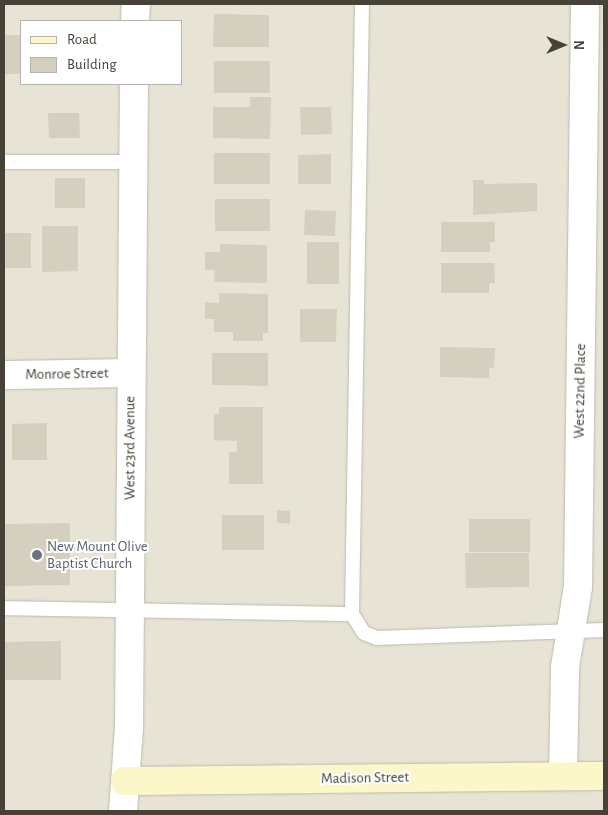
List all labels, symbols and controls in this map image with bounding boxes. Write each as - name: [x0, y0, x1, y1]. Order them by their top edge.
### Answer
- legend: [20, 20, 182, 85]
- north arrow: [538, 20, 588, 70]
- text: Road: [67, 32, 97, 47]
- text: N: [571, 40, 585, 50]
- text: Building: [67, 57, 117, 72]
- street label: West 22nd Place: [570, 343, 590, 439]
- street label: Monroe Street: [25, 364, 109, 384]
- street label: West 23rd Avenue: [121, 396, 139, 500]
- place label: New Mount Olive Baptist Church: [47, 537, 148, 572]
- marker: New Mount Olive Baptist Church: [31, 549, 43, 561]
- street label: Madison Street: [321, 768, 409, 788]

